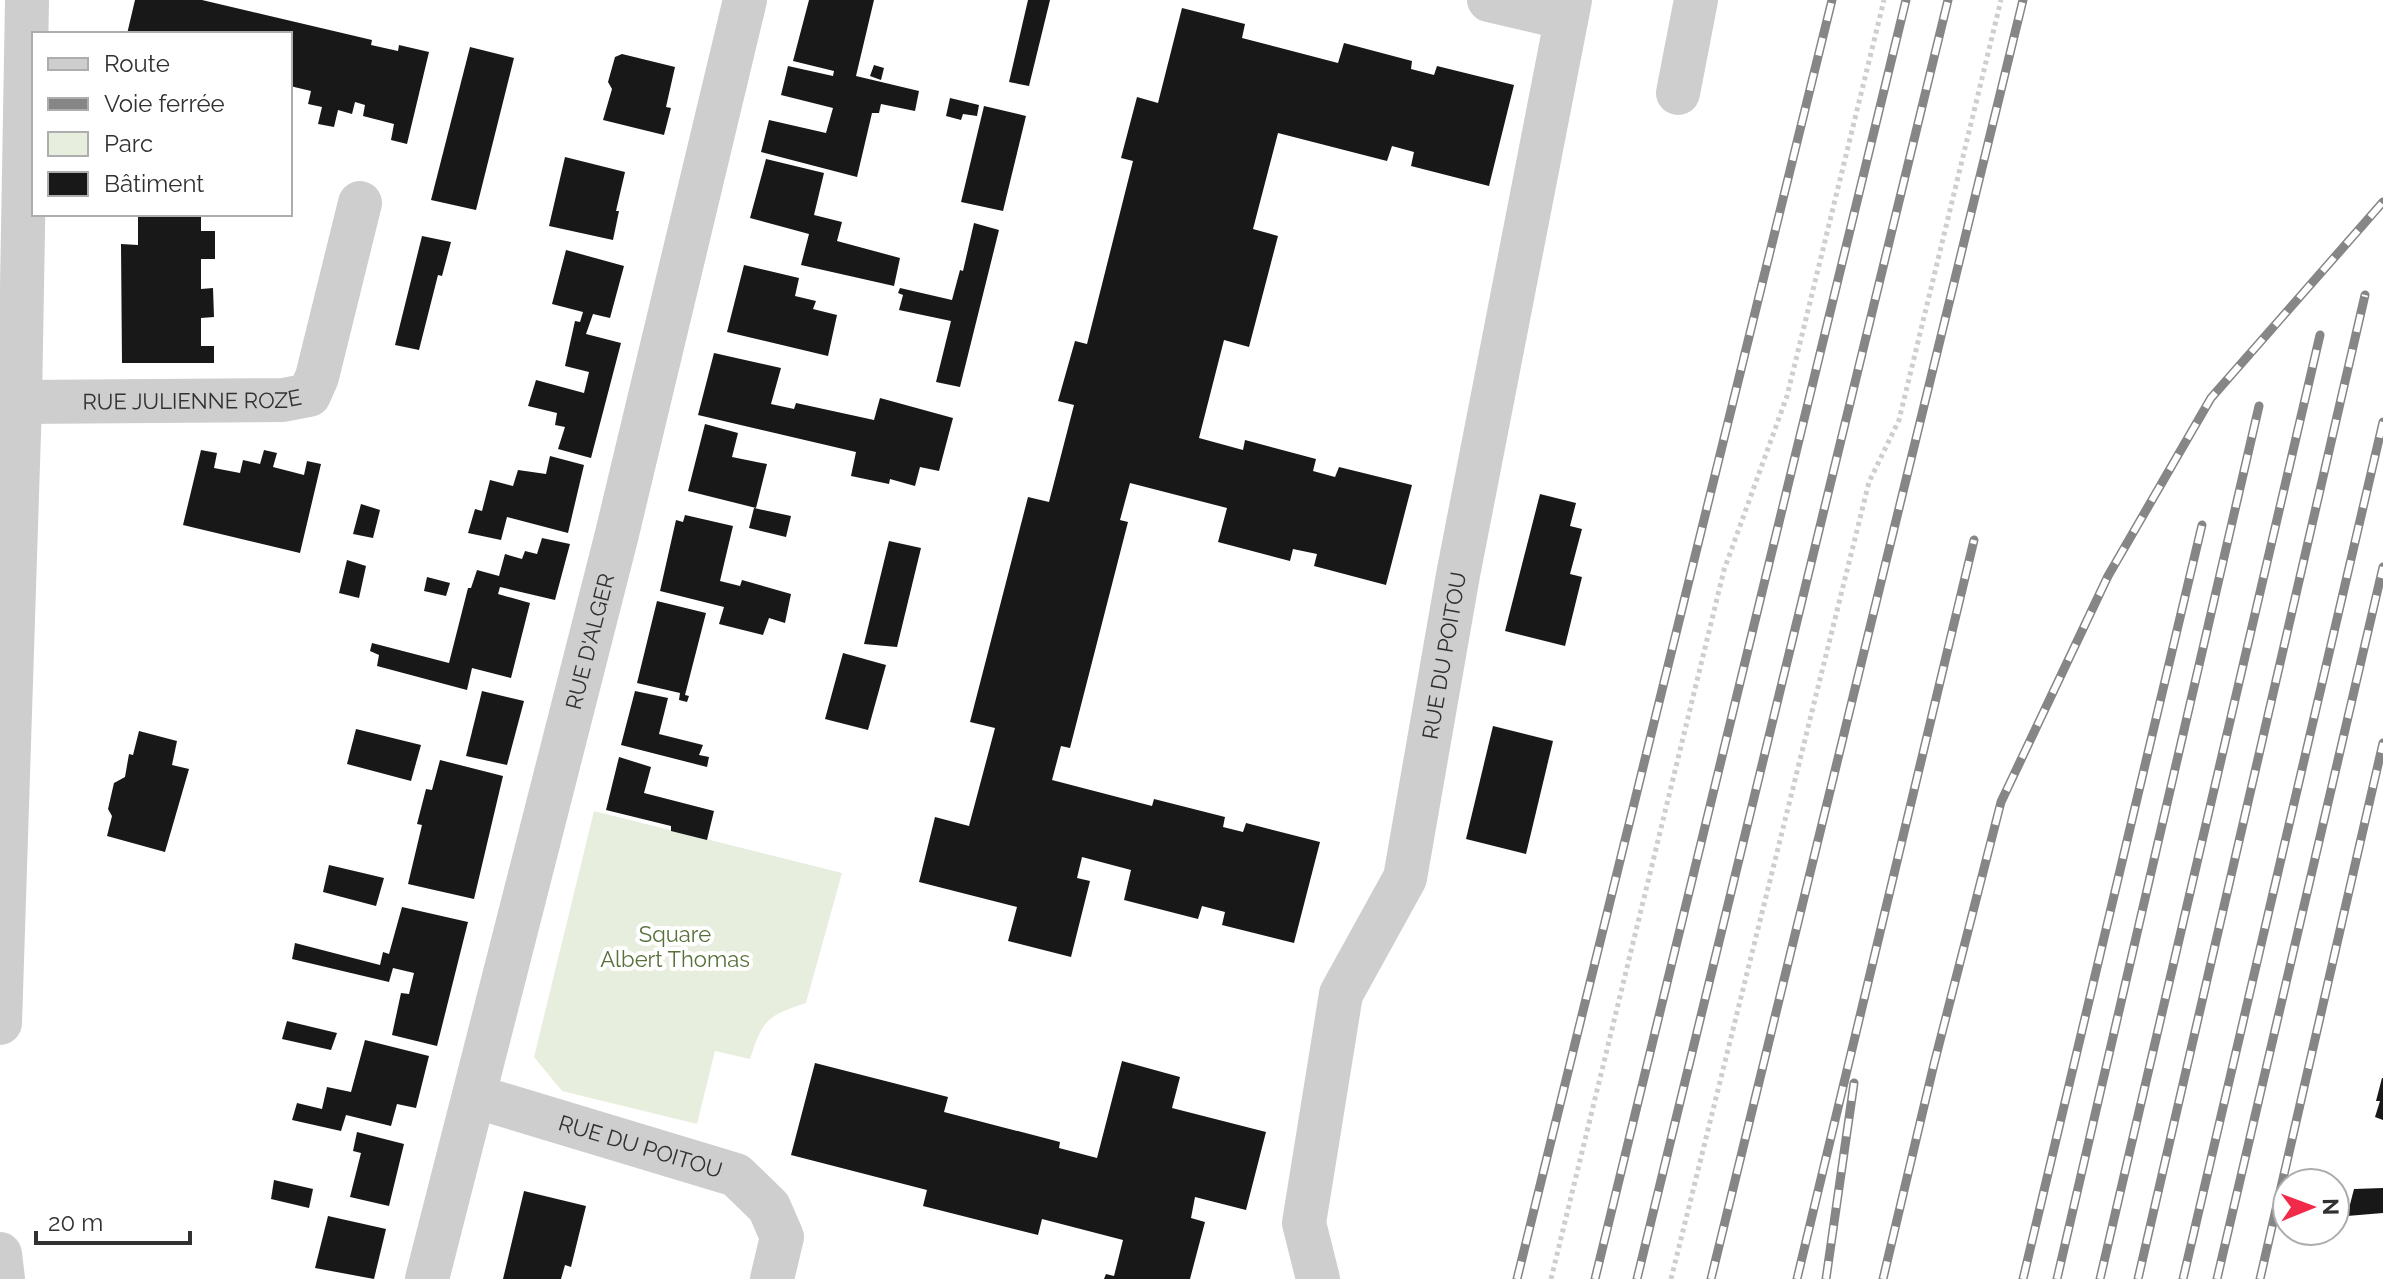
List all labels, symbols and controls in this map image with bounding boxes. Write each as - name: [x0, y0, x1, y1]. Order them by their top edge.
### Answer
- legend: [32, 32, 292, 216]
- text: Route: [104, 49, 170, 78]
- text: Voie ferrée: [104, 89, 225, 118]
- text: Parc: [104, 129, 153, 158]
- text: Bâtiment: [104, 169, 204, 198]
- street label: RUE JULIENNE ROZE: [82, 384, 304, 415]
- street label: RUE DU POITOU: [1416, 570, 1471, 741]
- street label: RUE D'ALGER: [560, 571, 619, 712]
- park label: Square Albert Thomas: [600, 921, 750, 972]
- street label: RUE DU POITOU: [556, 1109, 726, 1183]
- north arrow: [2271, 1167, 2351, 1247]
- scale bar: [36, 1195, 190, 1245]
- text: N: [2318, 1198, 2344, 1215]
- text: 20 m: [48, 1208, 103, 1237]

